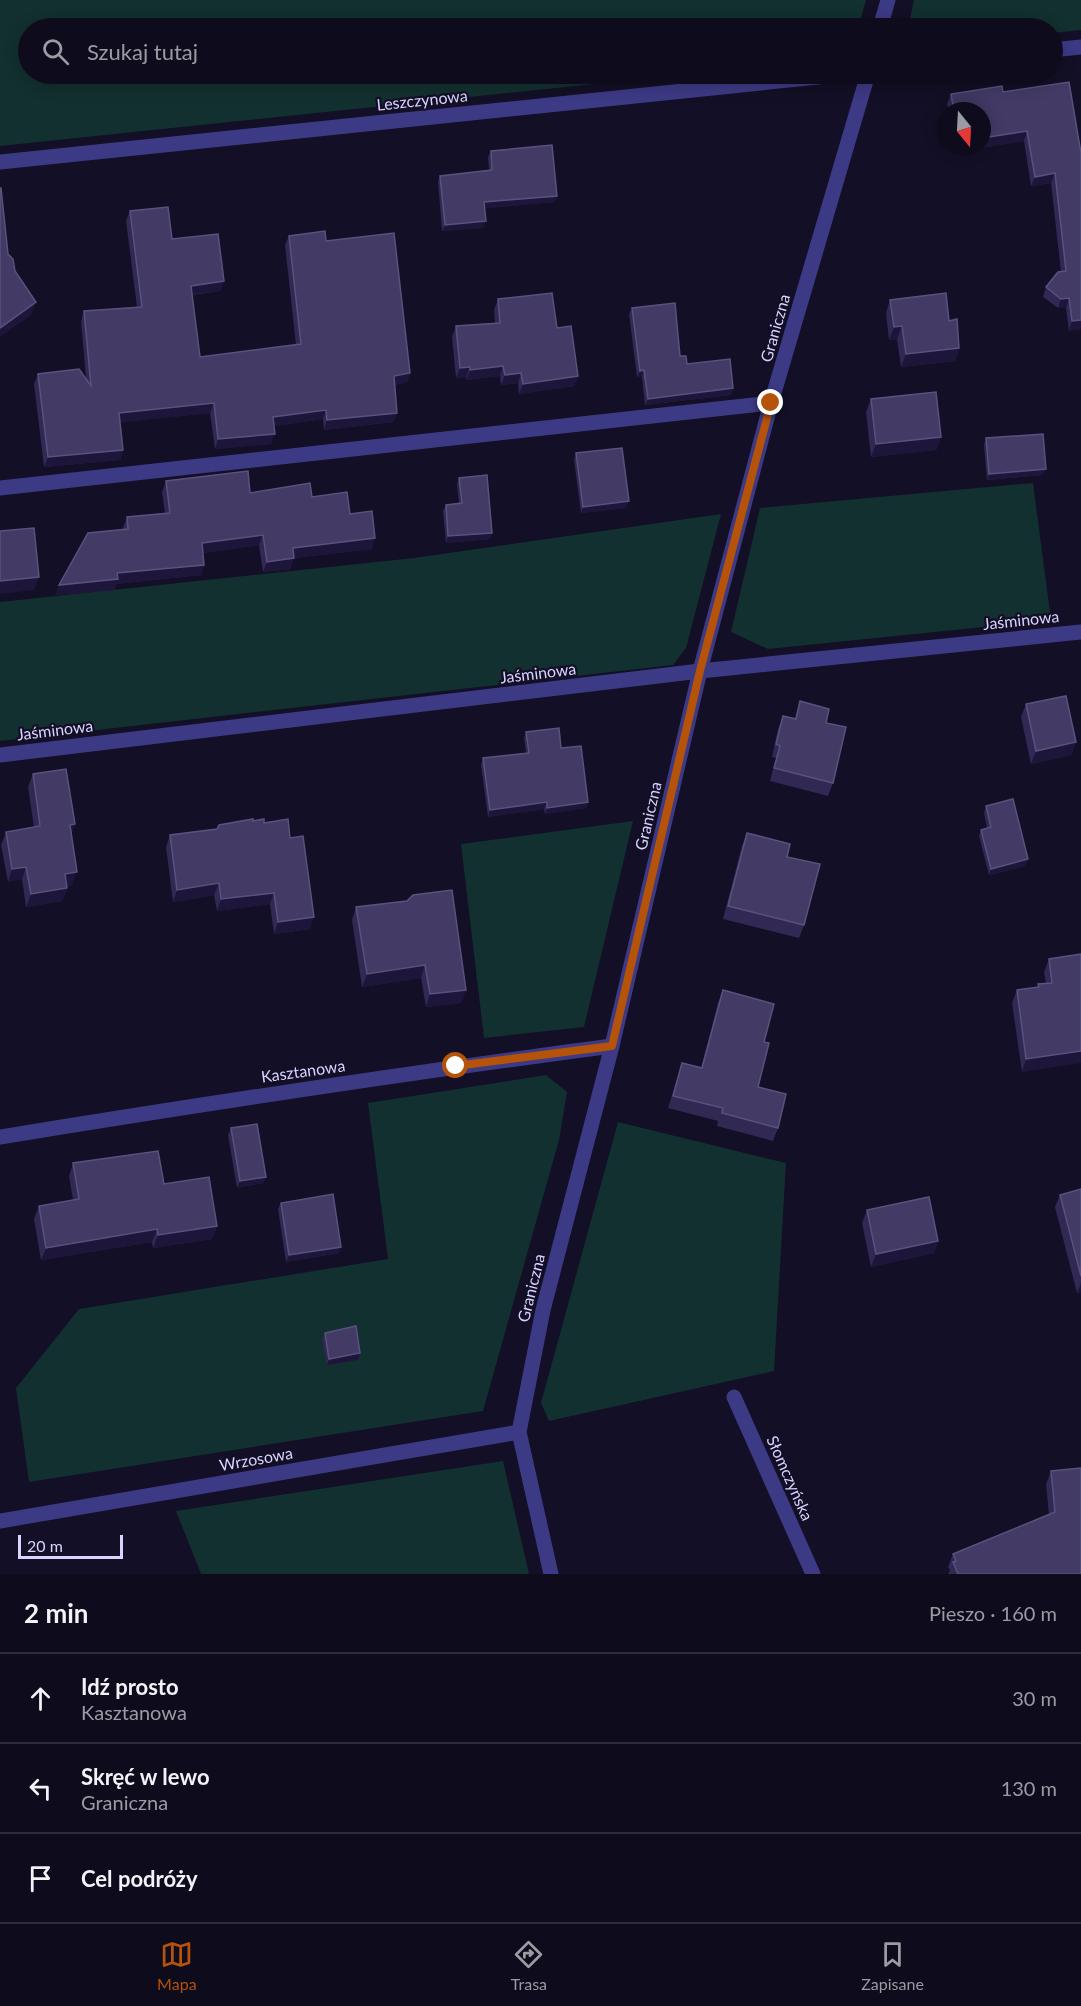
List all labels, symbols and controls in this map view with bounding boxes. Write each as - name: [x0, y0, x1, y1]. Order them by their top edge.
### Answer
- search box: [18, 18, 1063, 84]
- icon: search: [39, 35, 72, 68]
- text: Szukaj tutaj: [87, 38, 198, 65]
- street label: Leszczynowa: [375, 85, 468, 114]
- north arrow: [937, 102, 991, 156]
- street label: Graniczna: [756, 292, 793, 364]
- route end: [757, 389, 783, 415]
- street label: Jaśminowa: [982, 606, 1060, 633]
- street label: Jaśminowa: [499, 658, 577, 687]
- street label: Jaśminowa: [16, 715, 94, 744]
- street label: Graniczna: [630, 780, 665, 852]
- route start: [442, 1052, 468, 1078]
- street label: Kasztanowa: [260, 1055, 346, 1086]
- street label: Graniczna: [513, 1252, 548, 1324]
- street label: Słomczyńska: [763, 1432, 818, 1523]
- street label: Wrzosowa: [218, 1443, 294, 1474]
- scale bar: [18, 1532, 123, 1560]
- text: 20 m: [27, 1536, 63, 1555]
- text: 2 min: [24, 1597, 88, 1629]
- text: Pieszo · 160 m: [929, 1601, 1057, 1625]
- text: Idź prosto: [81, 1673, 179, 1700]
- icon: ahead: [24, 1682, 57, 1715]
- text: 30 m: [1012, 1686, 1057, 1710]
- text: Kasztanowa: [81, 1700, 187, 1724]
- text: Skręć w lewo: [81, 1763, 210, 1790]
- icon: left: [24, 1772, 57, 1805]
- text: 130 m: [1001, 1776, 1057, 1800]
- text: Graniczna: [81, 1790, 168, 1814]
- icon: arrive: [24, 1862, 57, 1895]
- text: Cel podróży: [81, 1865, 198, 1892]
- tab: Mapa: [157, 1938, 197, 1993]
- tab: Trasa: [511, 1938, 547, 1993]
- tab: Zapisane: [861, 1938, 924, 1993]

